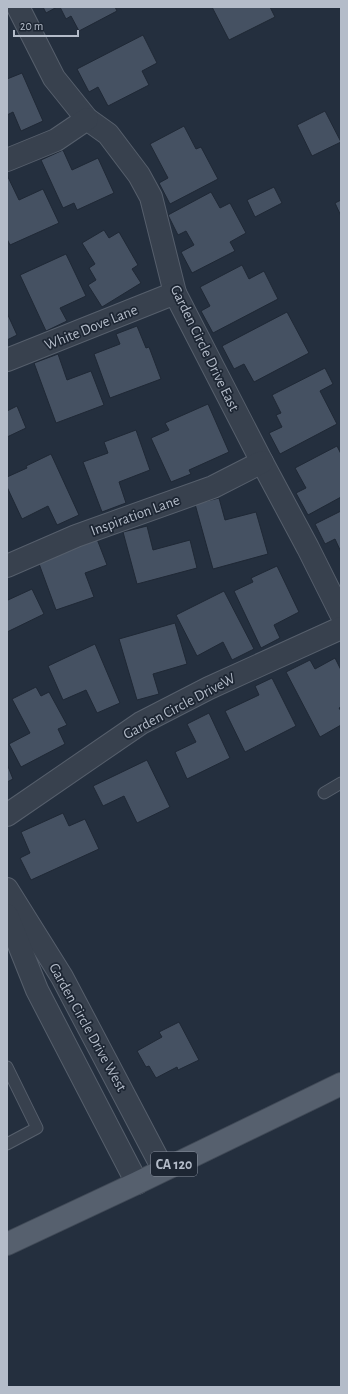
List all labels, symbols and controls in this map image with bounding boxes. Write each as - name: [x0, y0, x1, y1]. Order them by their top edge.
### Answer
- scale bar: [14, 12, 78, 38]
- text: 20 m: [20, 20, 43, 32]
- street label: Garden Circle Drive East: [167, 283, 242, 414]
- street label: White Dove Lane: [43, 302, 140, 353]
- street label: Inspiration Lane: [89, 492, 182, 539]
- street label: Garden Circle DriveW: [121, 670, 238, 742]
- street label: Garden Circle Drive West: [46, 961, 129, 1094]
- road number: CA 120: [151, 1152, 197, 1176]

